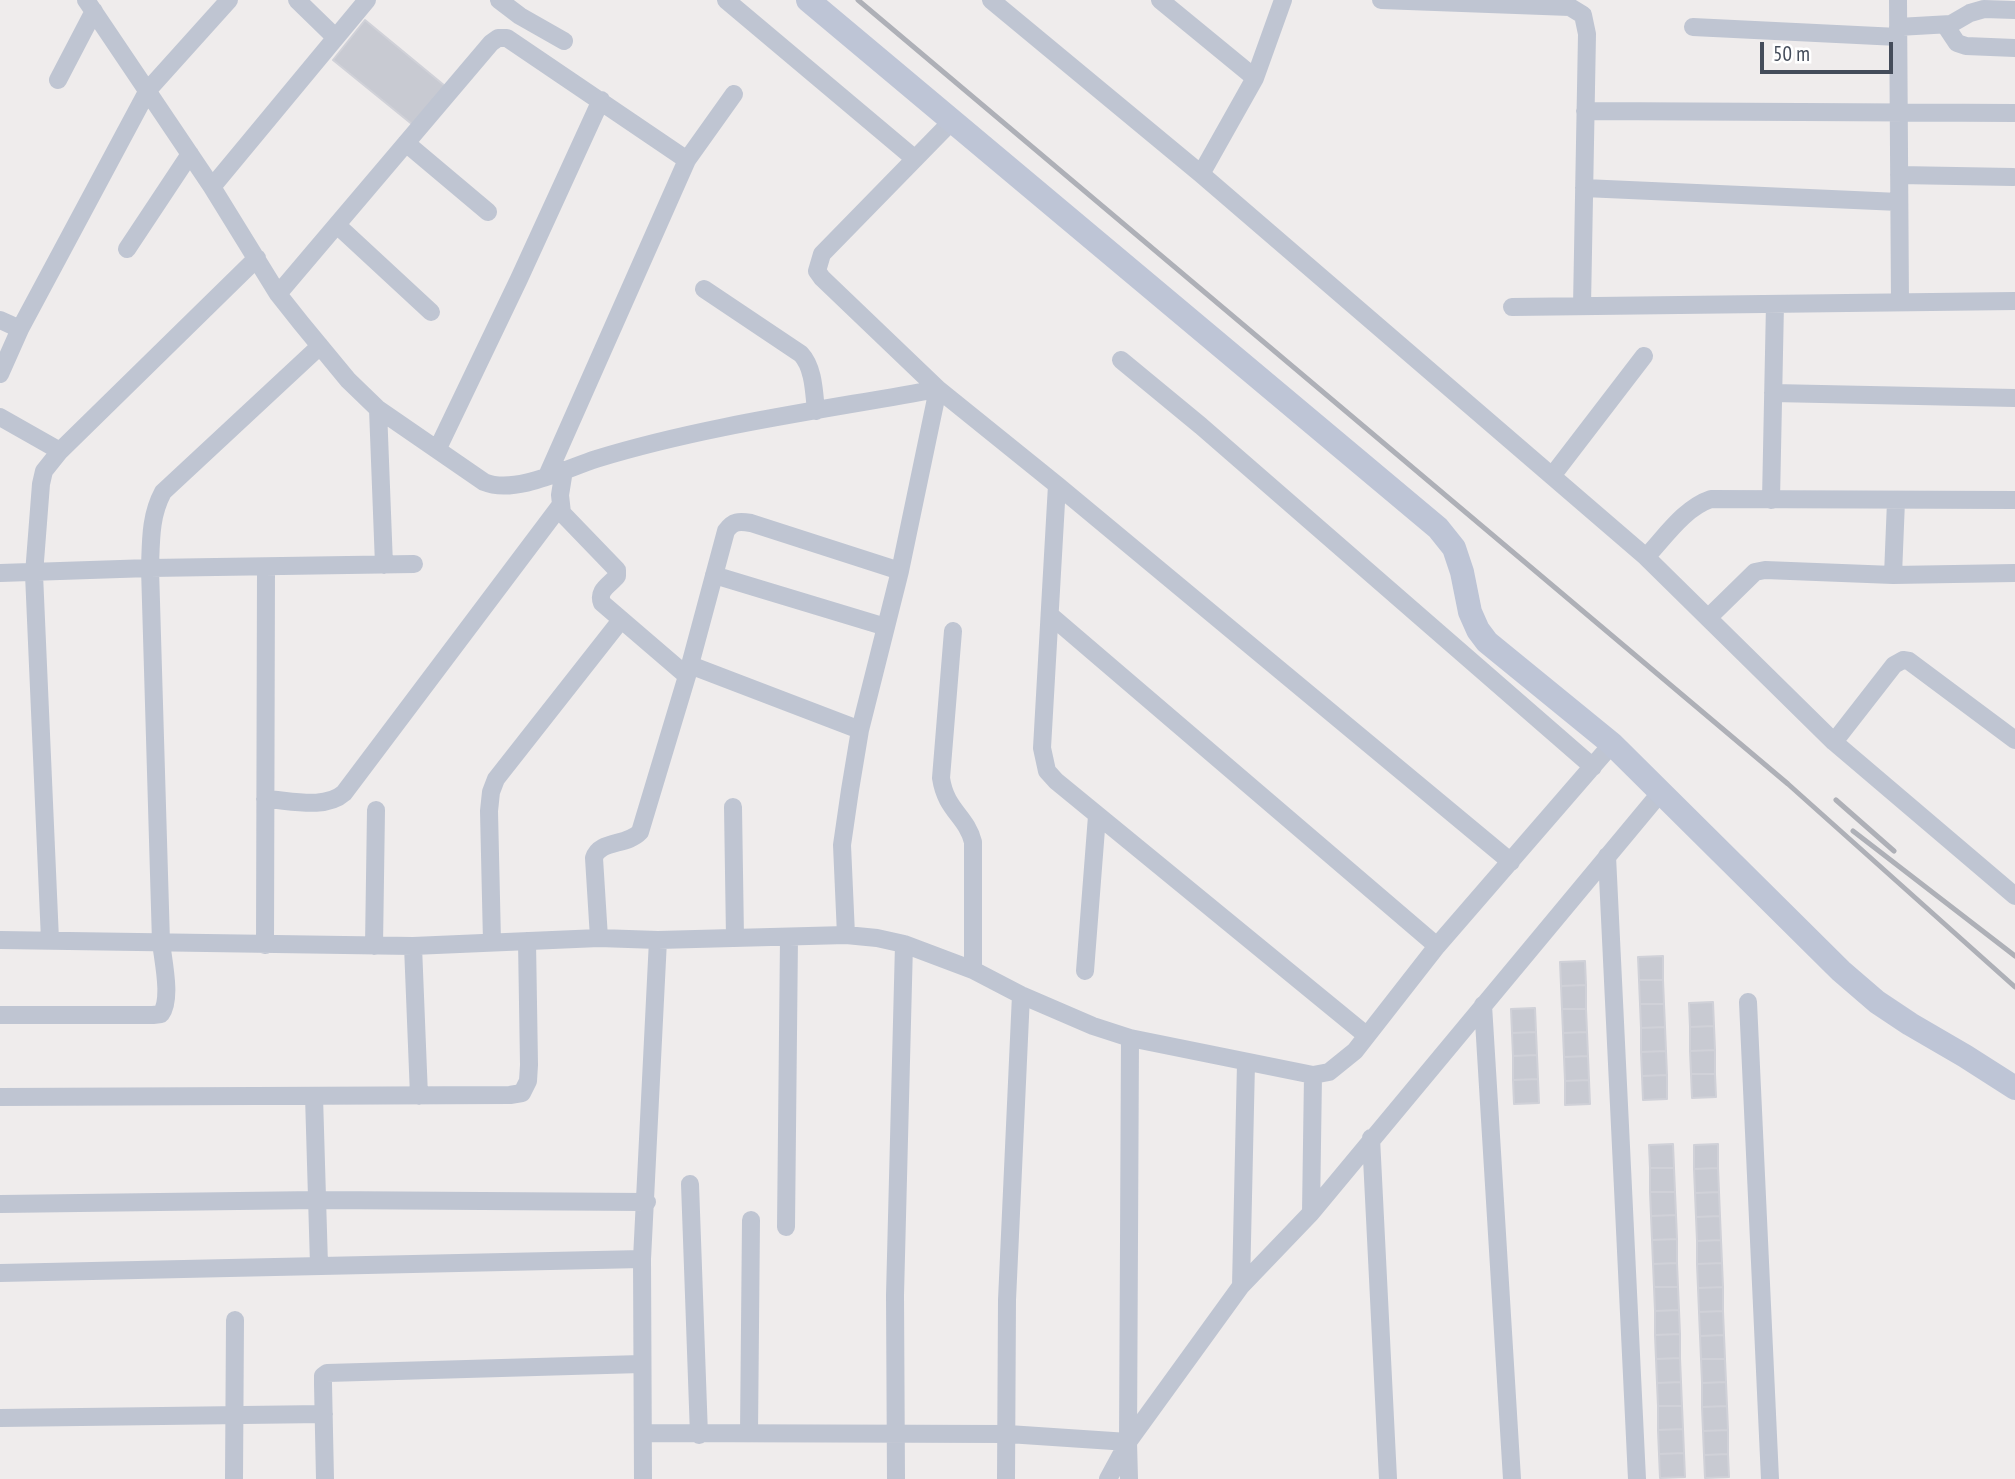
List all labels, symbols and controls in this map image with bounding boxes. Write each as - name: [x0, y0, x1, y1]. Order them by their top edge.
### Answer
- scale bar: [1763, 28, 1896, 72]
- text: 50 m: [1773, 40, 1810, 67]

